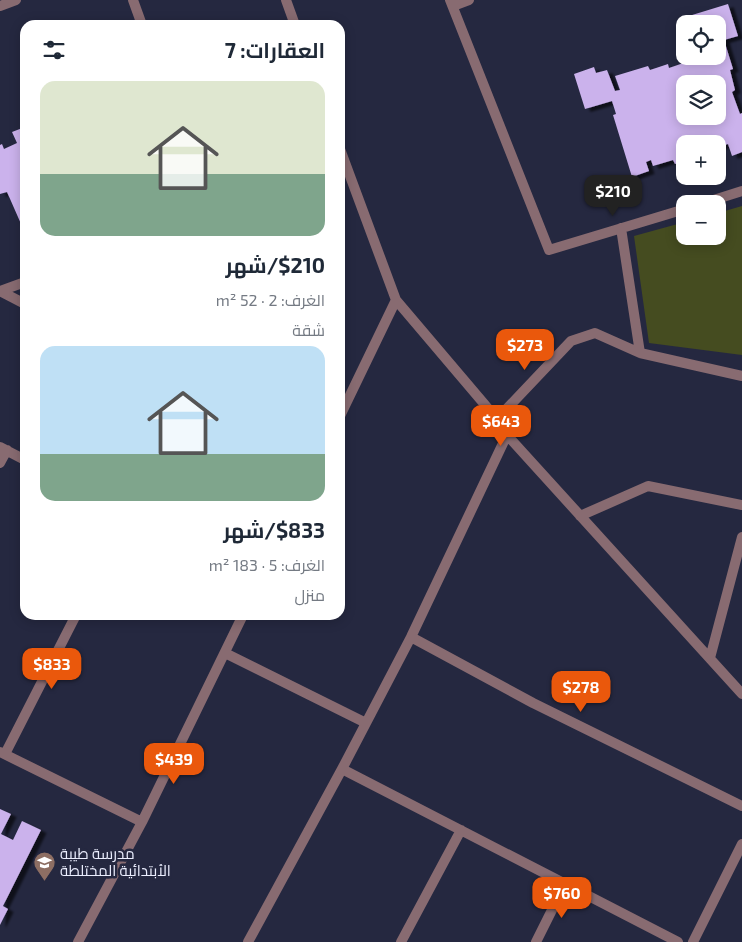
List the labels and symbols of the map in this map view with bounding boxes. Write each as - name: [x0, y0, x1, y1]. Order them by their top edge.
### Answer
- pin: $210: [583, 174, 643, 217]
- pin: $273: [495, 328, 555, 371]
- pin: $643: [471, 404, 531, 447]
- pin: $833: [22, 648, 82, 690]
- pin: $278: [551, 670, 611, 713]
- pin: $439: [144, 742, 204, 785]
- place label: مدرسة طيبة الأبتدائية المختلطة: [60, 844, 171, 879]
- school or university icon: مدرسة طيبة الأبتدائية المختلطة: [32, 850, 56, 881]
- pin: $760: [532, 876, 592, 919]

